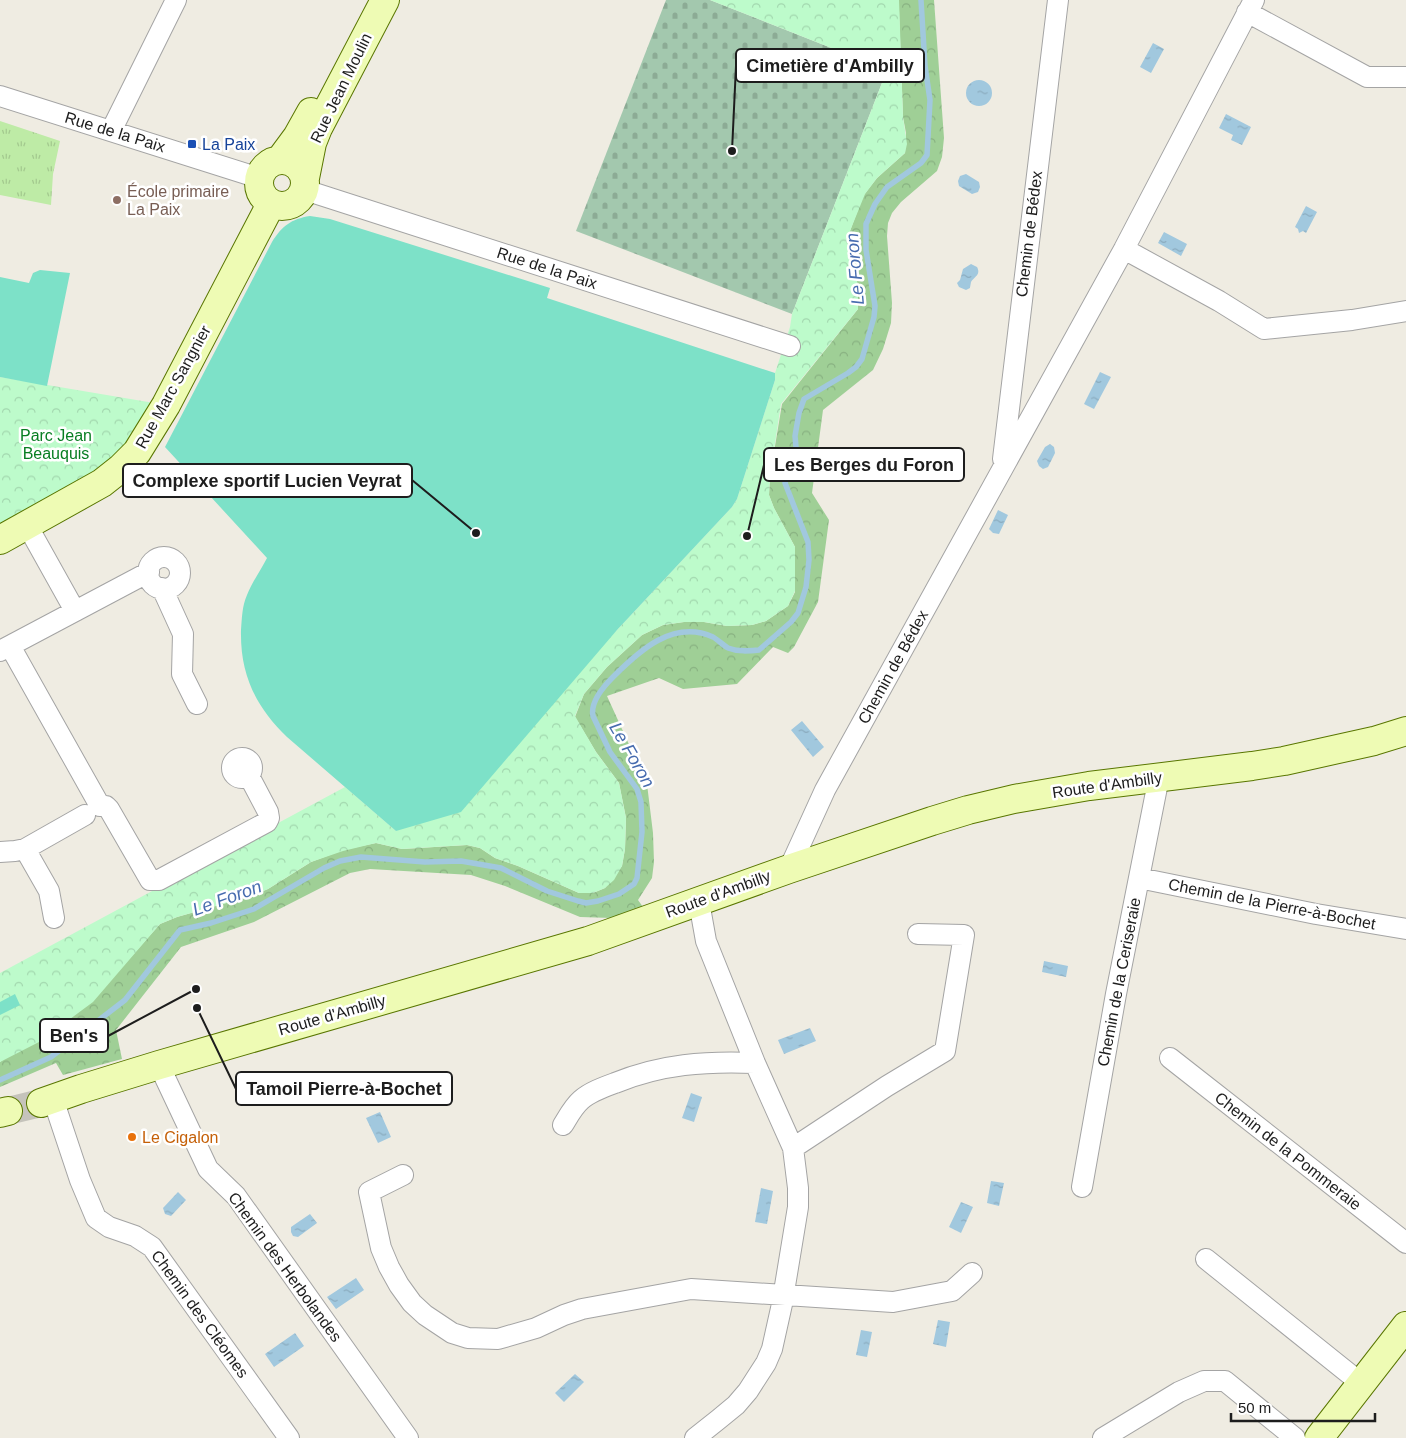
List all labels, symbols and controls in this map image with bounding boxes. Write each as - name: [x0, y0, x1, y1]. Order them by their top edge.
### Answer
- street label: Rue Jean Moulin: [307, 30, 375, 146]
- callout: Cimetière d'Ambilly: [736, 49, 924, 82]
- text: Cimetière d'Ambilly: [746, 56, 914, 76]
- street label: Rue de la Paix: [63, 109, 167, 155]
- place label: La Paix: [202, 136, 255, 153]
- marker: La Paix: [186, 138, 198, 150]
- street label: Chemin de Bédex: [1013, 170, 1045, 298]
- place label: École primaire La Paix: [127, 182, 229, 218]
- marker: École primaire La Paix: [111, 194, 123, 206]
- water label: Le Foron: [842, 232, 868, 306]
- street label: Rue de la Paix: [495, 244, 599, 292]
- street label: Rue Marc Sangnier: [132, 322, 214, 451]
- park label: Parc Jean Beauquis: [20, 427, 92, 462]
- callout: Les Berges du Foron: [764, 448, 964, 481]
- text: Les Berges du Foron: [774, 455, 954, 475]
- callout: Complexe sportif Lucien Veyrat: [123, 464, 412, 497]
- text: Complexe sportif Lucien Veyrat: [132, 471, 402, 491]
- street label: Chemin de Bédex: [855, 607, 931, 727]
- water label: Le Foron: [605, 719, 659, 791]
- street label: Route d'Ambilly: [1051, 769, 1163, 801]
- street label: Route d'Ambilly: [663, 867, 773, 921]
- water label: Le Foron: [190, 876, 264, 920]
- street label: Chemin de la Pierre-à-Bochet: [1167, 876, 1378, 933]
- street label: Chemin de la Ceriseraie: [1094, 896, 1144, 1068]
- street label: Route d'Ambilly: [276, 992, 388, 1038]
- callout: Ben's: [40, 1019, 108, 1052]
- text: Ben's: [50, 1026, 98, 1046]
- callout: Tamoil Pierre-à-Bochet: [236, 1072, 452, 1105]
- text: Tamoil Pierre-à-Bochet: [246, 1079, 442, 1099]
- street label: Chemin de la Pommeraie: [1212, 1089, 1364, 1213]
- place label: Le Cigalon: [142, 1129, 219, 1146]
- marker: Le Cigalon: [126, 1131, 138, 1143]
- street label: Chemin des Herbolandes: [225, 1189, 345, 1345]
- street label: Chemin des Cléomes: [148, 1247, 252, 1381]
- scale bar: [1231, 1390, 1375, 1422]
- text: 50 m: [1238, 1399, 1271, 1416]

